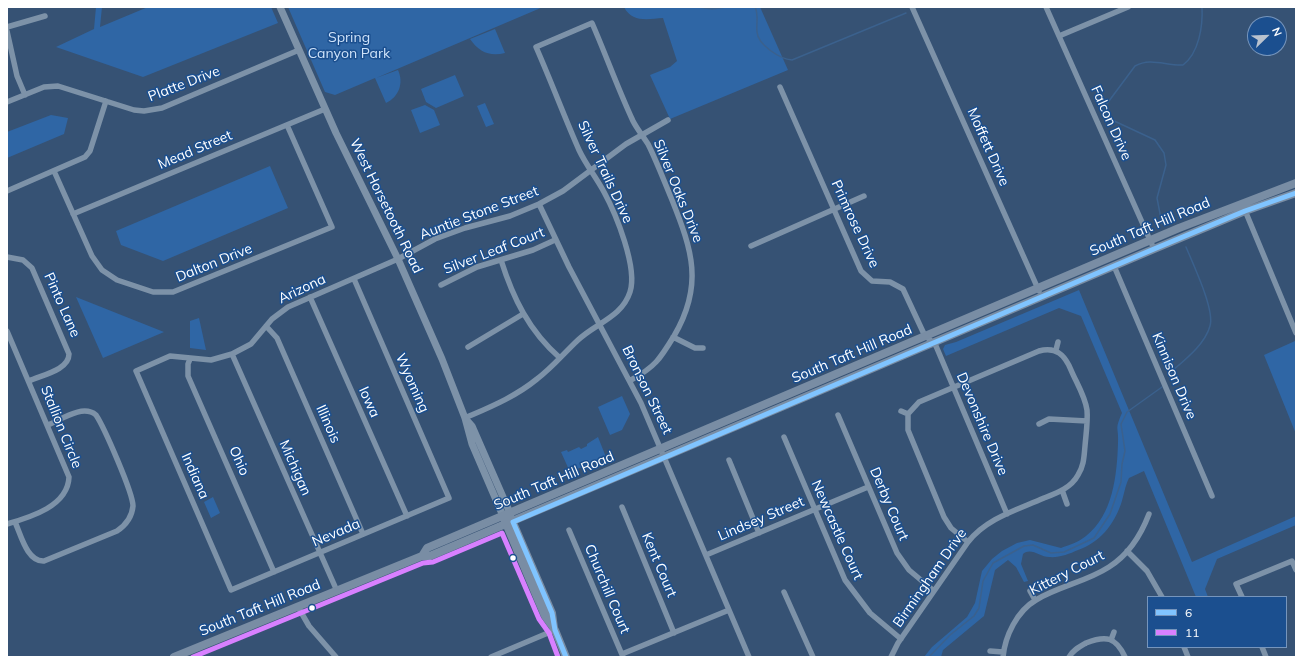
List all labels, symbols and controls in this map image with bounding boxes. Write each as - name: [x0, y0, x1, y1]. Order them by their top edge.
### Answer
- north arrow: [1247, 16, 1287, 56]
- text: N: [1269, 25, 1285, 38]
- park label: Spring Canyon Park: [308, 30, 390, 62]
- street label: Platte Drive: [146, 63, 222, 105]
- street label: Falcon Drive: [1087, 83, 1135, 163]
- street label: Moffett Drive: [963, 105, 1013, 189]
- street label: Silver Trails Drive: [574, 118, 636, 226]
- street label: Mead Street: [155, 127, 235, 173]
- street label: West Horsetooth Road: [346, 136, 426, 276]
- street label: Silver Oaks Drive: [650, 137, 706, 245]
- street label: Primrose Drive: [827, 178, 883, 270]
- street label: Auntie Stone Street: [417, 183, 541, 243]
- street label: South Taft Hill Road: [1087, 194, 1213, 260]
- street label: Silver Leaf Court: [441, 224, 547, 278]
- street label: Dalton Drive: [173, 240, 255, 286]
- street label: Pinto Lane: [40, 270, 84, 340]
- street label: Arizona: [276, 271, 328, 307]
- street label: South Taft Hill Road: [789, 321, 915, 387]
- street label: Kinnison Drive: [1148, 330, 1200, 422]
- street label: Bronson Street: [618, 343, 676, 437]
- street label: Wyoming: [392, 351, 432, 415]
- street label: Devonshire Drive: [953, 370, 1011, 478]
- street label: Stallion Circle: [37, 383, 85, 471]
- street label: Iowa: [355, 384, 383, 420]
- street label: Illinois: [312, 402, 344, 446]
- street label: Michigan: [275, 438, 315, 498]
- street label: Ohio: [225, 444, 253, 478]
- street label: South Taft Hill Road: [491, 448, 617, 514]
- street label: Indiana: [177, 450, 213, 502]
- street label: Derby Court: [866, 465, 912, 543]
- street label: Newcastle Court: [808, 478, 866, 582]
- street label: Lindsey Street: [715, 493, 807, 545]
- street label: Nevada: [309, 515, 363, 551]
- street label: Birmingham Drive: [890, 525, 970, 631]
- street label: Kent Court: [638, 530, 680, 600]
- street label: Churchill Court: [581, 542, 633, 636]
- street label: Kittery Court: [1027, 547, 1107, 599]
- unlabelled marker: [508, 553, 518, 563]
- street label: South Taft Hill Road: [197, 576, 323, 640]
- legend: [1147, 596, 1287, 648]
- unlabelled marker: [307, 603, 317, 613]
- text: 6: [1185, 605, 1192, 620]
- text: 11: [1185, 625, 1199, 640]

